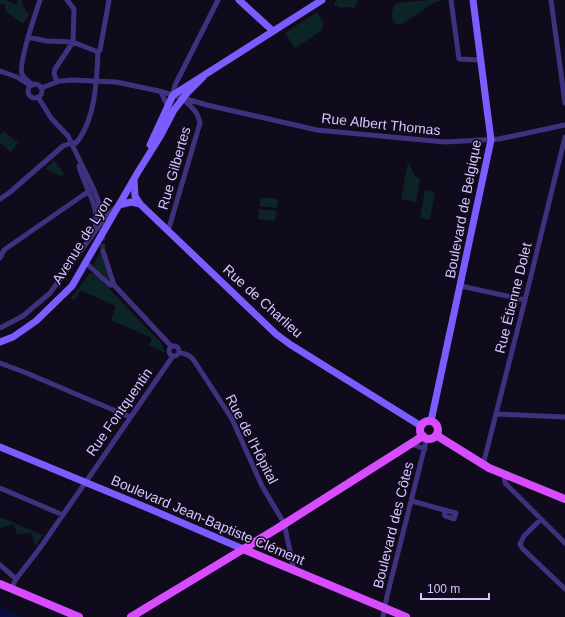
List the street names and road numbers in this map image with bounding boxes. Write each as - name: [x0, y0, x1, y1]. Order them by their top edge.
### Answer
- street label: Rue Albert Thomas: [321, 110, 441, 138]
- street label: Rue Gilbertes: [155, 125, 193, 211]
- street label: Boulevard de Belgique: [442, 138, 484, 280]
- street label: Avenue de Lyon: [49, 193, 115, 287]
- street label: Rue Étienne Dolet: [491, 241, 535, 355]
- street label: Rue de Charlieu: [220, 261, 306, 341]
- street label: Rue Fontquentin: [83, 365, 155, 459]
- street label: Rue de l'Hôpital: [223, 392, 281, 486]
- street label: Boulevard des Côtes: [370, 460, 416, 590]
- street label: Boulevard Jean-Baptiste Clément: [109, 472, 307, 568]

